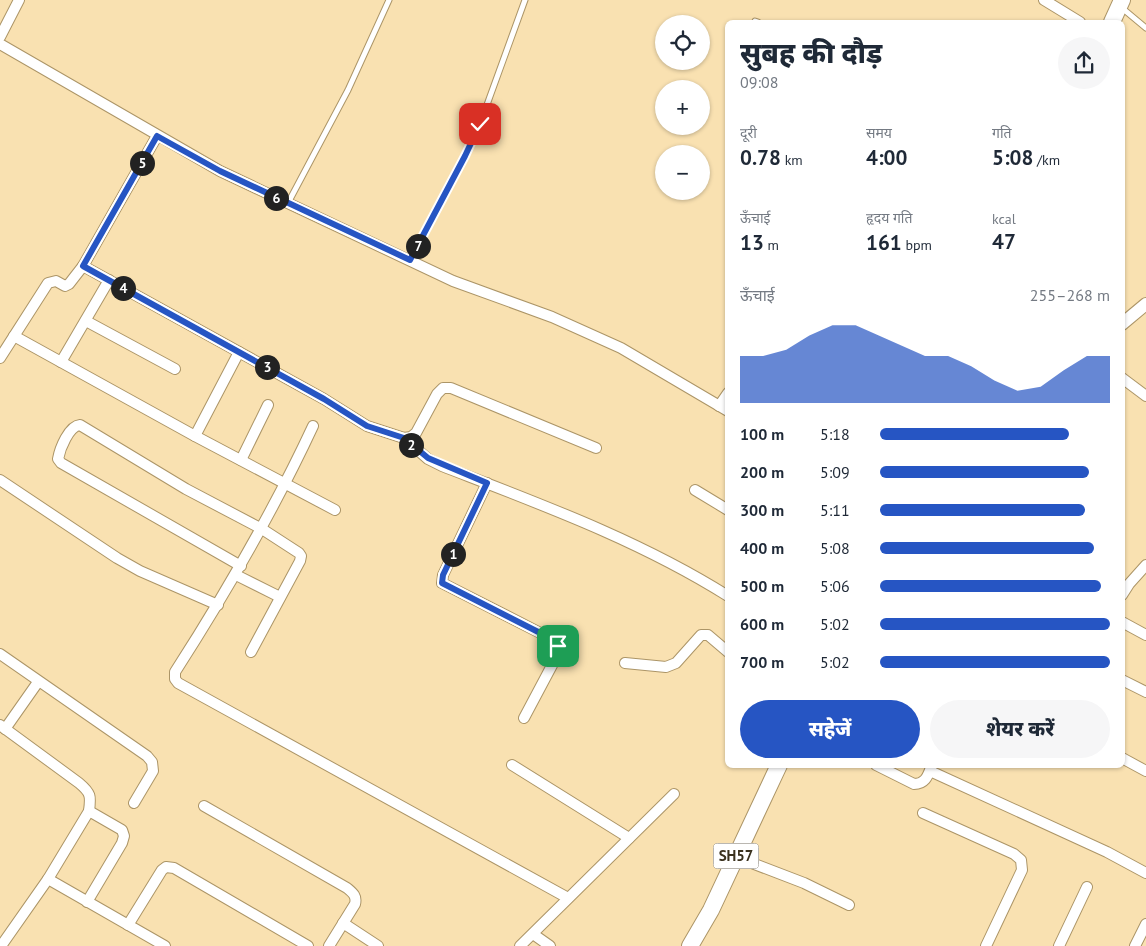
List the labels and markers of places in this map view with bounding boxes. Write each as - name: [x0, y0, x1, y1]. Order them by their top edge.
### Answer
- pin: [459, 103, 501, 145]
- pin: 5: [130, 150, 154, 176]
- pin: 6: [264, 186, 288, 210]
- pin: 7: [406, 234, 430, 258]
- pin: 4: [110, 276, 136, 300]
- pin: 3: [254, 354, 280, 380]
- pin: 2: [398, 432, 424, 458]
- pin: 1: [440, 542, 466, 566]
- pin: [537, 625, 579, 667]

